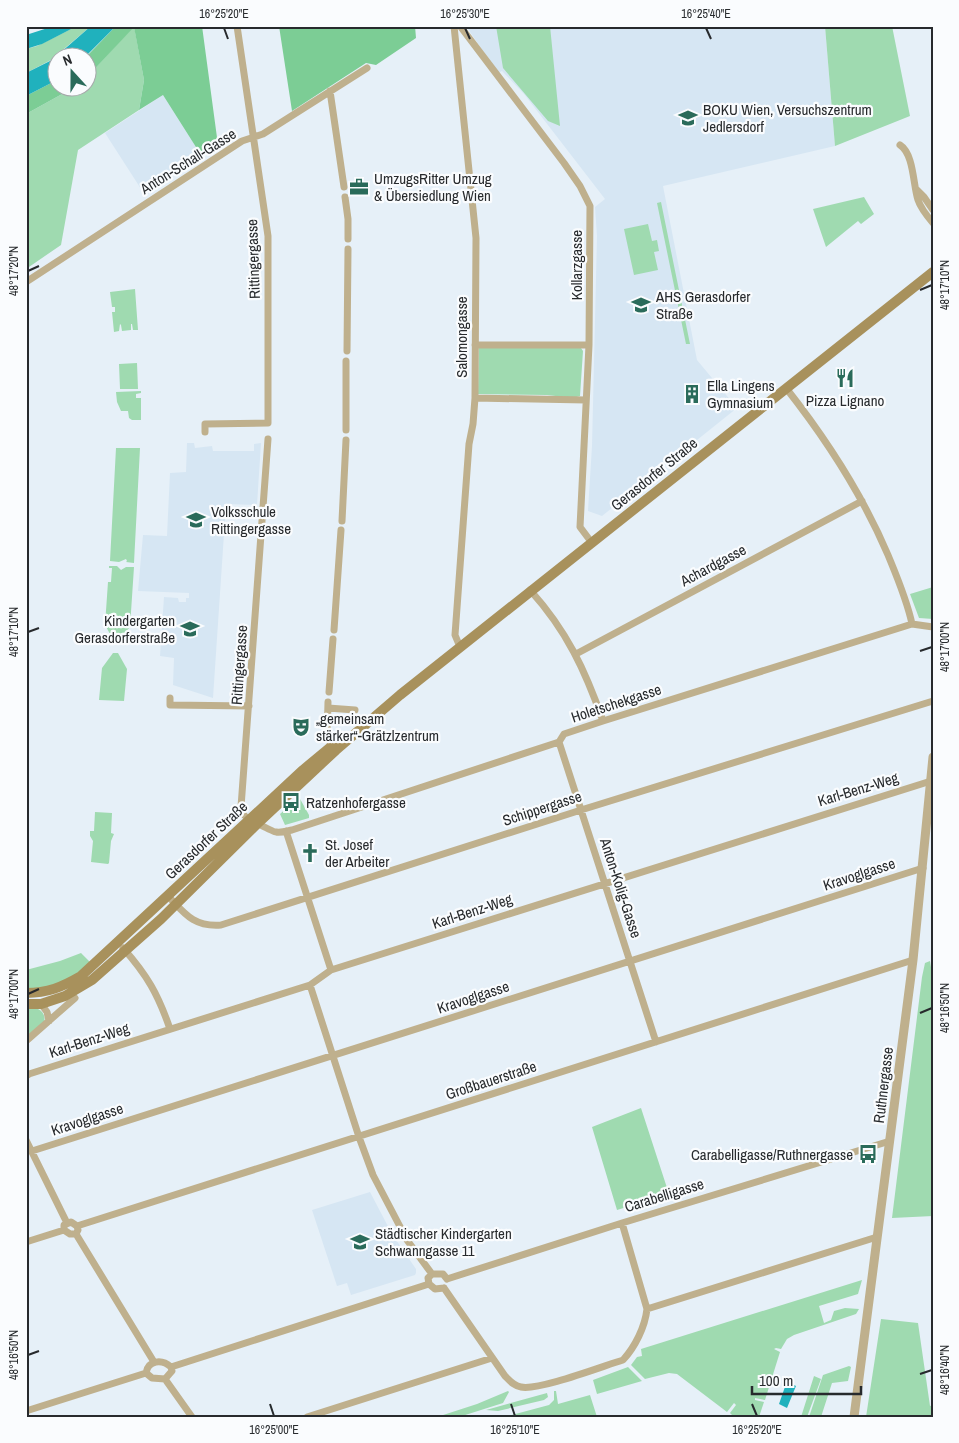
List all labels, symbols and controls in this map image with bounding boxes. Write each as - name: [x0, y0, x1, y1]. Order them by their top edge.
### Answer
- text: 16°25'20"E: [199, 6, 249, 22]
- text: 16°25'30"E: [440, 6, 490, 22]
- text: 16°25'40"E: [681, 6, 731, 22]
- north arrow: [48, 48, 98, 98]
- text: N: [60, 50, 74, 70]
- place label: BOKU Wien, Versuchszentrum Jedlersdorf: [703, 99, 872, 137]
- school or university icon: BOKU Wien, Versuchszentrum Jedlersdorf: [677, 107, 699, 129]
- street label: Anton-Schall-Gasse: [135, 123, 240, 199]
- place label: UmzugsRitter Umzug & Übersiedlung Wien: [374, 168, 492, 206]
- office icon: UmzugsRitter Umzug & Übersiedlung Wien: [348, 176, 370, 198]
- street label: Rittingergasse: [241, 219, 265, 299]
- street label: Kollarzgasse: [566, 230, 587, 300]
- text: 48°17'20"N: [6, 246, 22, 296]
- text: 48°17'10"N: [937, 260, 953, 310]
- place label: AHS Gerasdorfer Straße: [655, 286, 750, 324]
- school or university icon: AHS Gerasdorfer Straße: [630, 294, 652, 316]
- street label: Salomongasse: [451, 296, 472, 378]
- restaurant icon: Pizza Lignano: [834, 367, 856, 389]
- place label: Ella Lingens Gymnasium: [707, 375, 775, 413]
- building icon: Ella Lingens Gymnasium: [681, 383, 703, 405]
- place label: Pizza Lignano: [806, 390, 884, 411]
- street label: Gerasdorfer Straße: [606, 432, 702, 516]
- place label: Volksschule Rittingergasse: [211, 501, 291, 539]
- school or university icon: Volksschule Rittingergasse: [185, 509, 207, 531]
- street label: Achardgasse: [675, 539, 750, 592]
- text: 48°17'10"N: [6, 607, 22, 657]
- place label: Kindergarten Gerasdorferstraße: [75, 610, 175, 648]
- school or university icon: Kindergarten Gerasdorferstraße: [179, 618, 201, 640]
- text: 48°17'00"N: [937, 622, 953, 672]
- street label: Rittingergasse: [226, 624, 252, 706]
- street label: Holetschekgasse: [568, 678, 664, 727]
- place label: „gemeinsam stärker“-Grätzlzentrum: [316, 708, 439, 746]
- theatre icon: „gemeinsam stärker“-Grätzlzentrum: [290, 716, 312, 738]
- street label: Karl-Benz-Weg: [815, 767, 901, 811]
- street label: Schippergasse: [500, 785, 584, 831]
- bus stop icon: Ratzenhofergasse: [280, 791, 302, 813]
- place label: Ratzenhofergasse: [306, 792, 406, 813]
- street label: Gerasdorfer Straße: [160, 796, 252, 884]
- place label: St. Josef der Arbeiter: [325, 834, 389, 872]
- street label: Anton-Kolig-Gasse: [595, 834, 647, 941]
- church icon: St. Josef der Arbeiter: [299, 842, 321, 864]
- street label: Kravoglgasse: [820, 852, 898, 896]
- street label: Karl-Benz-Weg: [429, 888, 515, 934]
- text: 48°17'00"N: [6, 969, 22, 1019]
- street label: Kravoglgasse: [434, 975, 512, 1019]
- text: 48°16'50"N: [937, 983, 953, 1033]
- street label: Karl-Benz-Weg: [46, 1017, 132, 1063]
- street label: Ruthnergasse: [868, 1046, 898, 1124]
- street label: Großbauerstraße: [443, 1055, 539, 1105]
- street label: Kravoglgasse: [48, 1097, 126, 1141]
- bus stop icon: Carabelligasse/Ruthnergasse: [857, 1143, 879, 1165]
- place label: Carabelligasse/Ruthnergasse: [691, 1144, 853, 1165]
- street label: Carabelligasse: [622, 1173, 706, 1217]
- place label: Städtischer Kindergarten Schwanngasse 11: [375, 1223, 512, 1261]
- school or university icon: Städtischer Kindergarten Schwanngasse 11: [349, 1231, 371, 1253]
- text: 48°16'50"N: [6, 1330, 22, 1380]
- text: 48°16'40"N: [937, 1345, 953, 1395]
- scale bar: [752, 1363, 860, 1395]
- text: 100 m: [759, 1370, 793, 1391]
- text: 16°25'00"E: [249, 1422, 299, 1438]
- text: 16°25'10"E: [490, 1422, 540, 1438]
- text: 16°25'20"E: [732, 1422, 782, 1438]

